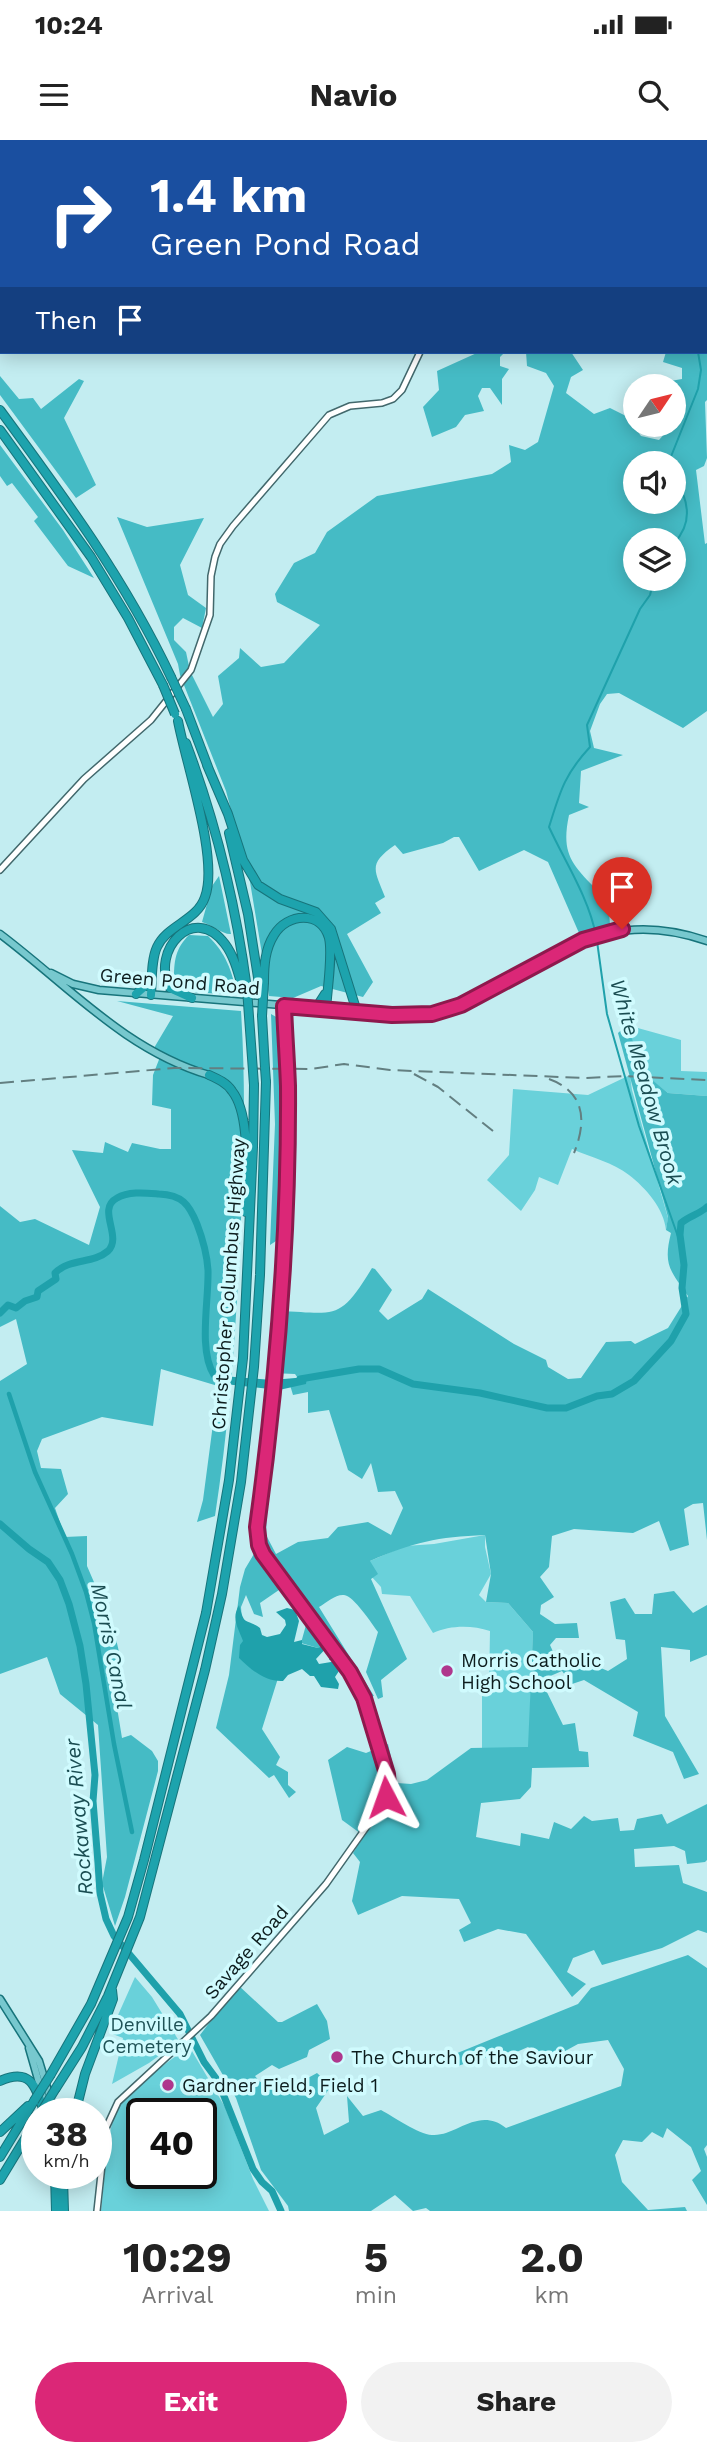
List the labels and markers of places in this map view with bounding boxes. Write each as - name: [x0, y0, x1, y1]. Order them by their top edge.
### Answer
- pin: [592, 857, 652, 929]
- place label: Morris Catholic High School: [461, 1649, 602, 1694]
- marker: Morris Catholic High School: [439, 1663, 455, 1679]
- place label: The Church of the Saviour: [351, 2046, 594, 2069]
- marker: The Church of the Saviour: [329, 2049, 345, 2065]
- place label: Gardner Field, Field 1: [182, 2074, 378, 2097]
- marker: Gardner Field, Field 1: [160, 2077, 176, 2093]

